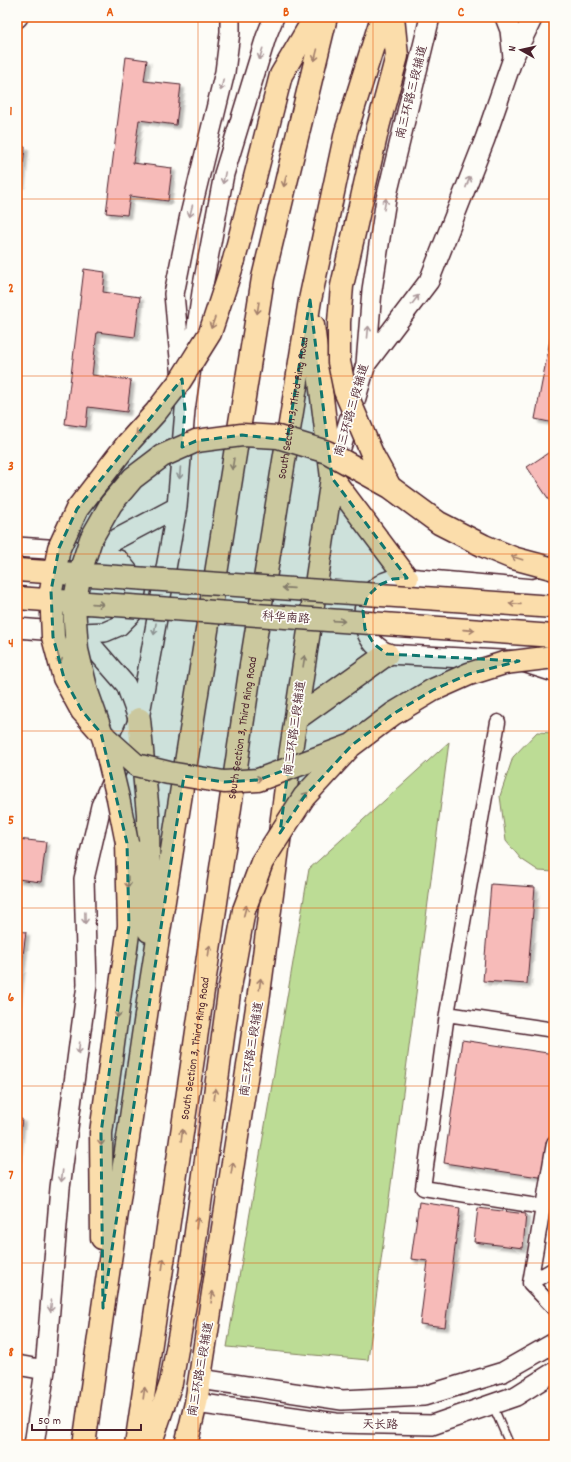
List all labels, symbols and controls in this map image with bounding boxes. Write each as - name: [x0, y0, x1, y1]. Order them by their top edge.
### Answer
- text: A: [106, 4, 114, 23]
- text: B: [283, 4, 289, 23]
- text: C: [458, 4, 465, 23]
- north arrow: [501, 30, 541, 70]
- street label: 南三环路三段辅道: [393, 44, 432, 141]
- text: N: [505, 45, 521, 53]
- one-way arrow: [257, 47, 264, 60]
- one-way arrow: [312, 48, 319, 61]
- one-way arrow: [218, 78, 226, 91]
- text: 1: [10, 103, 13, 122]
- one-way arrow: [219, 171, 227, 184]
- one-way arrow: [281, 174, 289, 187]
- one-way arrow: [464, 177, 472, 189]
- one-way arrow: [381, 198, 389, 211]
- one-way arrow: [186, 204, 194, 217]
- text: 2: [8, 280, 14, 299]
- one-way arrow: [410, 295, 419, 306]
- one-way arrow: [254, 301, 262, 314]
- one-way arrow: [209, 317, 216, 330]
- one-way arrow: [365, 326, 372, 339]
- street label: South Section 3, Third Ring Road: [274, 336, 314, 480]
- street label: 南三环路三段辅道: [331, 362, 374, 459]
- one-way arrow: [135, 425, 145, 435]
- one-way arrow: [229, 457, 237, 470]
- text: 3: [8, 458, 14, 477]
- one-way arrow: [176, 466, 183, 479]
- one-way arrow: [511, 554, 523, 562]
- one-way arrow: [282, 585, 295, 592]
- one-way arrow: [91, 600, 104, 608]
- one-way arrow: [509, 600, 522, 607]
- street label: 科华南路: [261, 608, 310, 629]
- one-way arrow: [332, 618, 345, 625]
- one-way arrow: [151, 622, 159, 635]
- one-way arrow: [462, 627, 475, 634]
- text: 4: [8, 635, 14, 654]
- one-way arrow: [55, 652, 63, 665]
- street label: South Section 3, Third Ring Road: [224, 655, 262, 800]
- one-way arrow: [300, 655, 308, 668]
- street label: 南三环路三段辅道: [280, 679, 311, 777]
- one-way arrow: [249, 775, 262, 783]
- one-way arrow: [300, 791, 309, 802]
- text: 5: [8, 812, 14, 831]
- one-way arrow: [124, 875, 132, 888]
- one-way arrow: [242, 905, 249, 918]
- one-way arrow: [82, 911, 89, 924]
- one-way arrow: [205, 945, 213, 958]
- street label: South Section 3, Third Ring Road: [177, 976, 215, 1121]
- one-way arrow: [257, 978, 264, 991]
- text: 6: [8, 989, 15, 1008]
- street label: 南三环路三段辅道: [237, 1000, 268, 1098]
- one-way arrow: [114, 1005, 122, 1018]
- one-way arrow: [75, 1041, 83, 1054]
- one-way arrow: [211, 1088, 219, 1101]
- one-way arrow: [178, 1129, 186, 1142]
- one-way arrow: [97, 1133, 105, 1146]
- one-way arrow: [228, 1162, 236, 1175]
- text: 7: [9, 1167, 14, 1186]
- one-way arrow: [58, 1170, 66, 1183]
- one-way arrow: [193, 1217, 201, 1230]
- one-way arrow: [159, 1258, 167, 1271]
- one-way arrow: [208, 1290, 216, 1303]
- one-way arrow: [47, 1299, 54, 1312]
- street label: 南三环路三段辅道: [185, 1321, 218, 1418]
- text: 8: [8, 1344, 14, 1363]
- one-way arrow: [140, 1386, 148, 1399]
- scale bar: [32, 1406, 141, 1432]
- text: 50 m: [38, 1413, 61, 1430]
- street label: 天长路: [362, 1417, 398, 1434]

